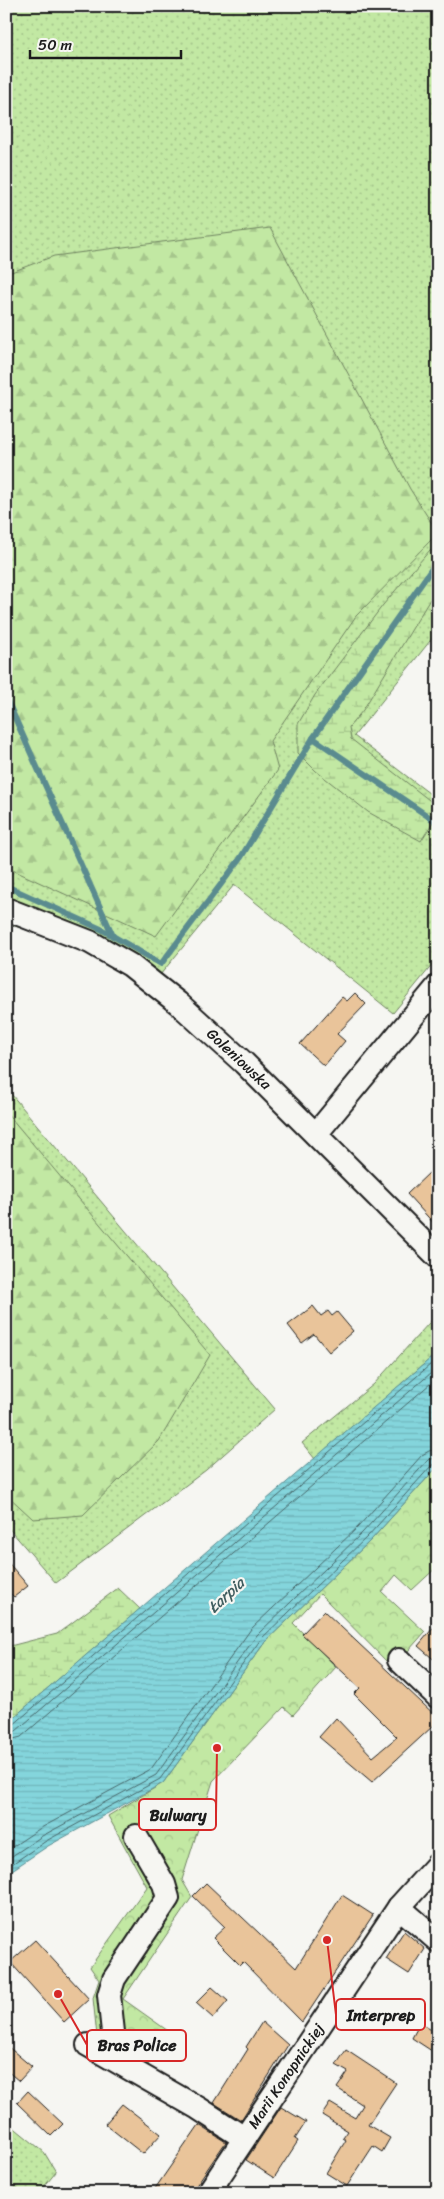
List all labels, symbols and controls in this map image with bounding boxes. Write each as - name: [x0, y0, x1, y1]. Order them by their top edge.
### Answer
- scale bar: [30, 28, 181, 60]
- text: 50 m: [38, 32, 73, 58]
- street label: Goleniowska: [200, 1022, 278, 1097]
- water label: Łarpia: [200, 1568, 253, 1620]
- callout: Bulwary: [139, 1799, 216, 1830]
- text: Bulwary: [149, 1801, 207, 1830]
- callout: Interprep: [336, 1999, 425, 2030]
- text: Interprep: [346, 2001, 416, 2030]
- street label: Marii Konopnickiej: [241, 2018, 331, 2134]
- callout: Bras Police: [87, 2030, 186, 2061]
- text: Bras Police: [98, 2031, 177, 2060]

